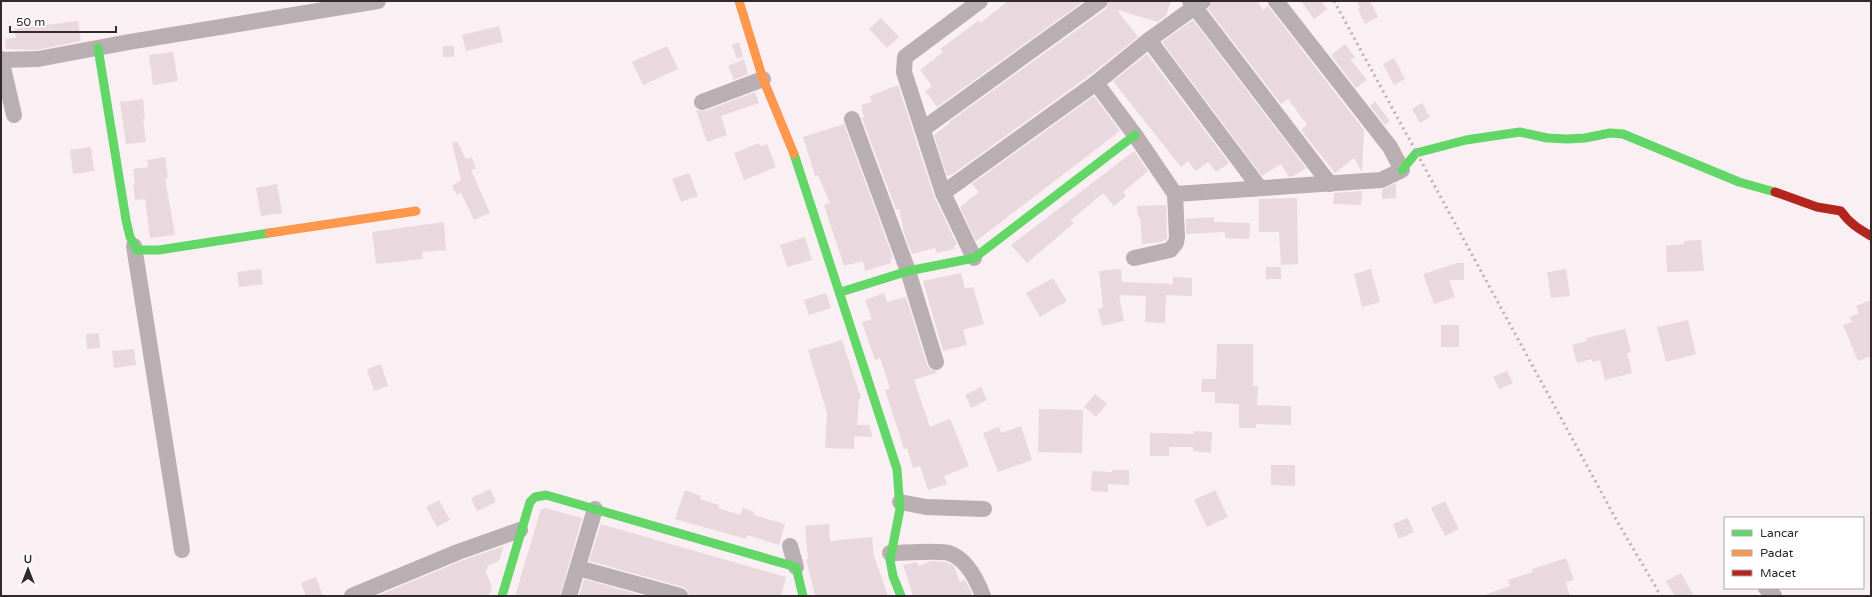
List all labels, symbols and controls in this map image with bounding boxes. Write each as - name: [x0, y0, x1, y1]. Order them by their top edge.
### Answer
- scale bar: [10, 8, 116, 34]
- text: 50 m: [16, 15, 45, 29]
- legend: [1724, 517, 1864, 589]
- text: Lancar: [1760, 526, 1799, 540]
- text: Padat: [1760, 546, 1794, 560]
- north arrow: [8, 549, 48, 589]
- text: U: [24, 553, 32, 566]
- text: Macet: [1760, 566, 1796, 580]

